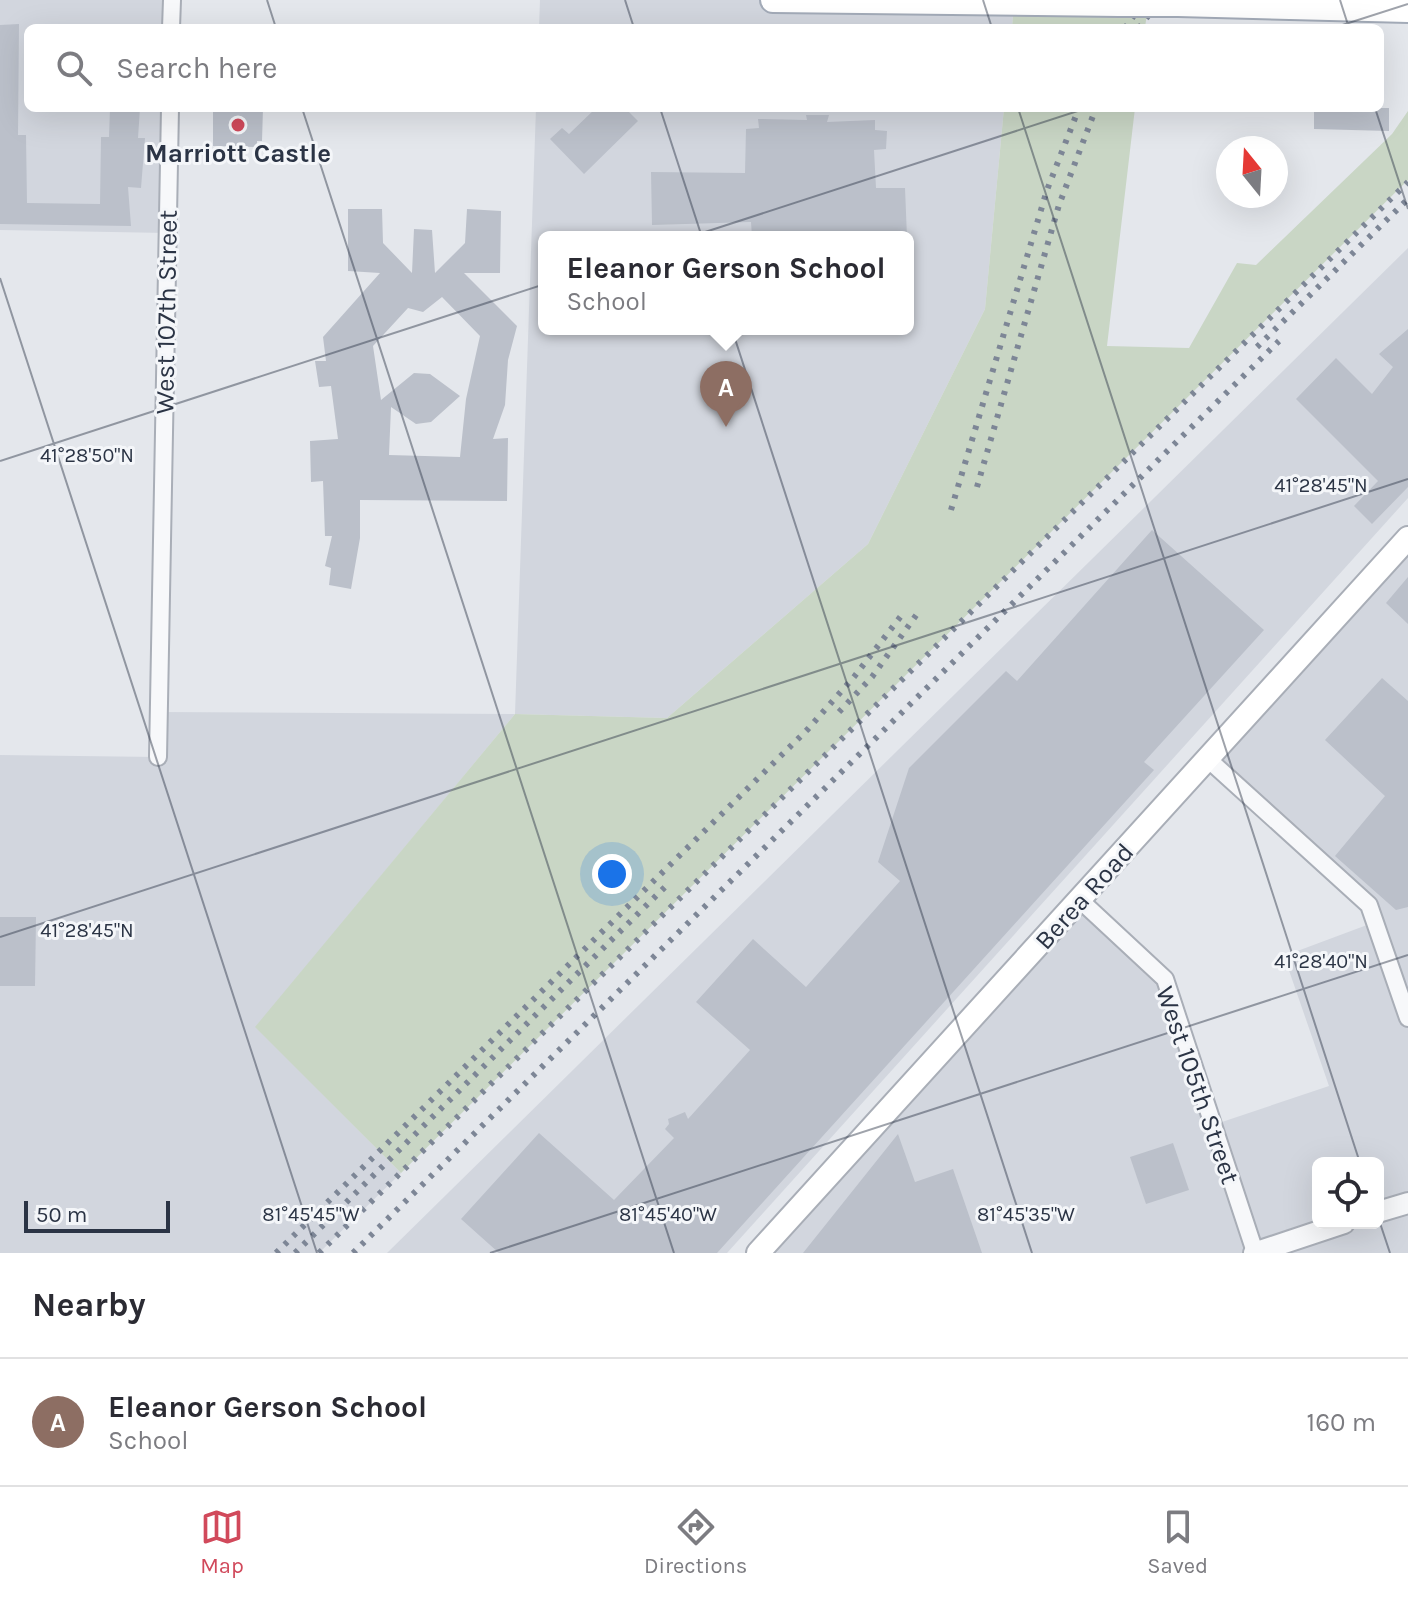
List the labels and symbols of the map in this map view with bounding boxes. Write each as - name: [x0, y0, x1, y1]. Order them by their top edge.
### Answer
- marker: Marriott Castle: [229, 116, 247, 134]
- north arrow: [1216, 136, 1288, 208]
- place label: Marriott Castle: [145, 138, 331, 169]
- street label: West 107th Street: [149, 209, 184, 415]
- pin: A: [700, 361, 752, 427]
- text: 41°28'50"N: [40, 444, 134, 467]
- text: 41°28'45"N: [1274, 474, 1368, 497]
- street label: Berea Road: [1028, 837, 1140, 956]
- your location: [592, 854, 632, 894]
- text: 41°28'45"N: [40, 919, 134, 942]
- text: 41°28'40"N: [1274, 950, 1368, 973]
- street label: West 105th Street: [1149, 982, 1246, 1188]
- scale bar: [24, 1197, 170, 1233]
- text: 81°45'45"W: [262, 1203, 360, 1226]
- text: 81°45'40"W: [619, 1203, 717, 1226]
- text: 81°45'35"W: [977, 1203, 1075, 1226]

